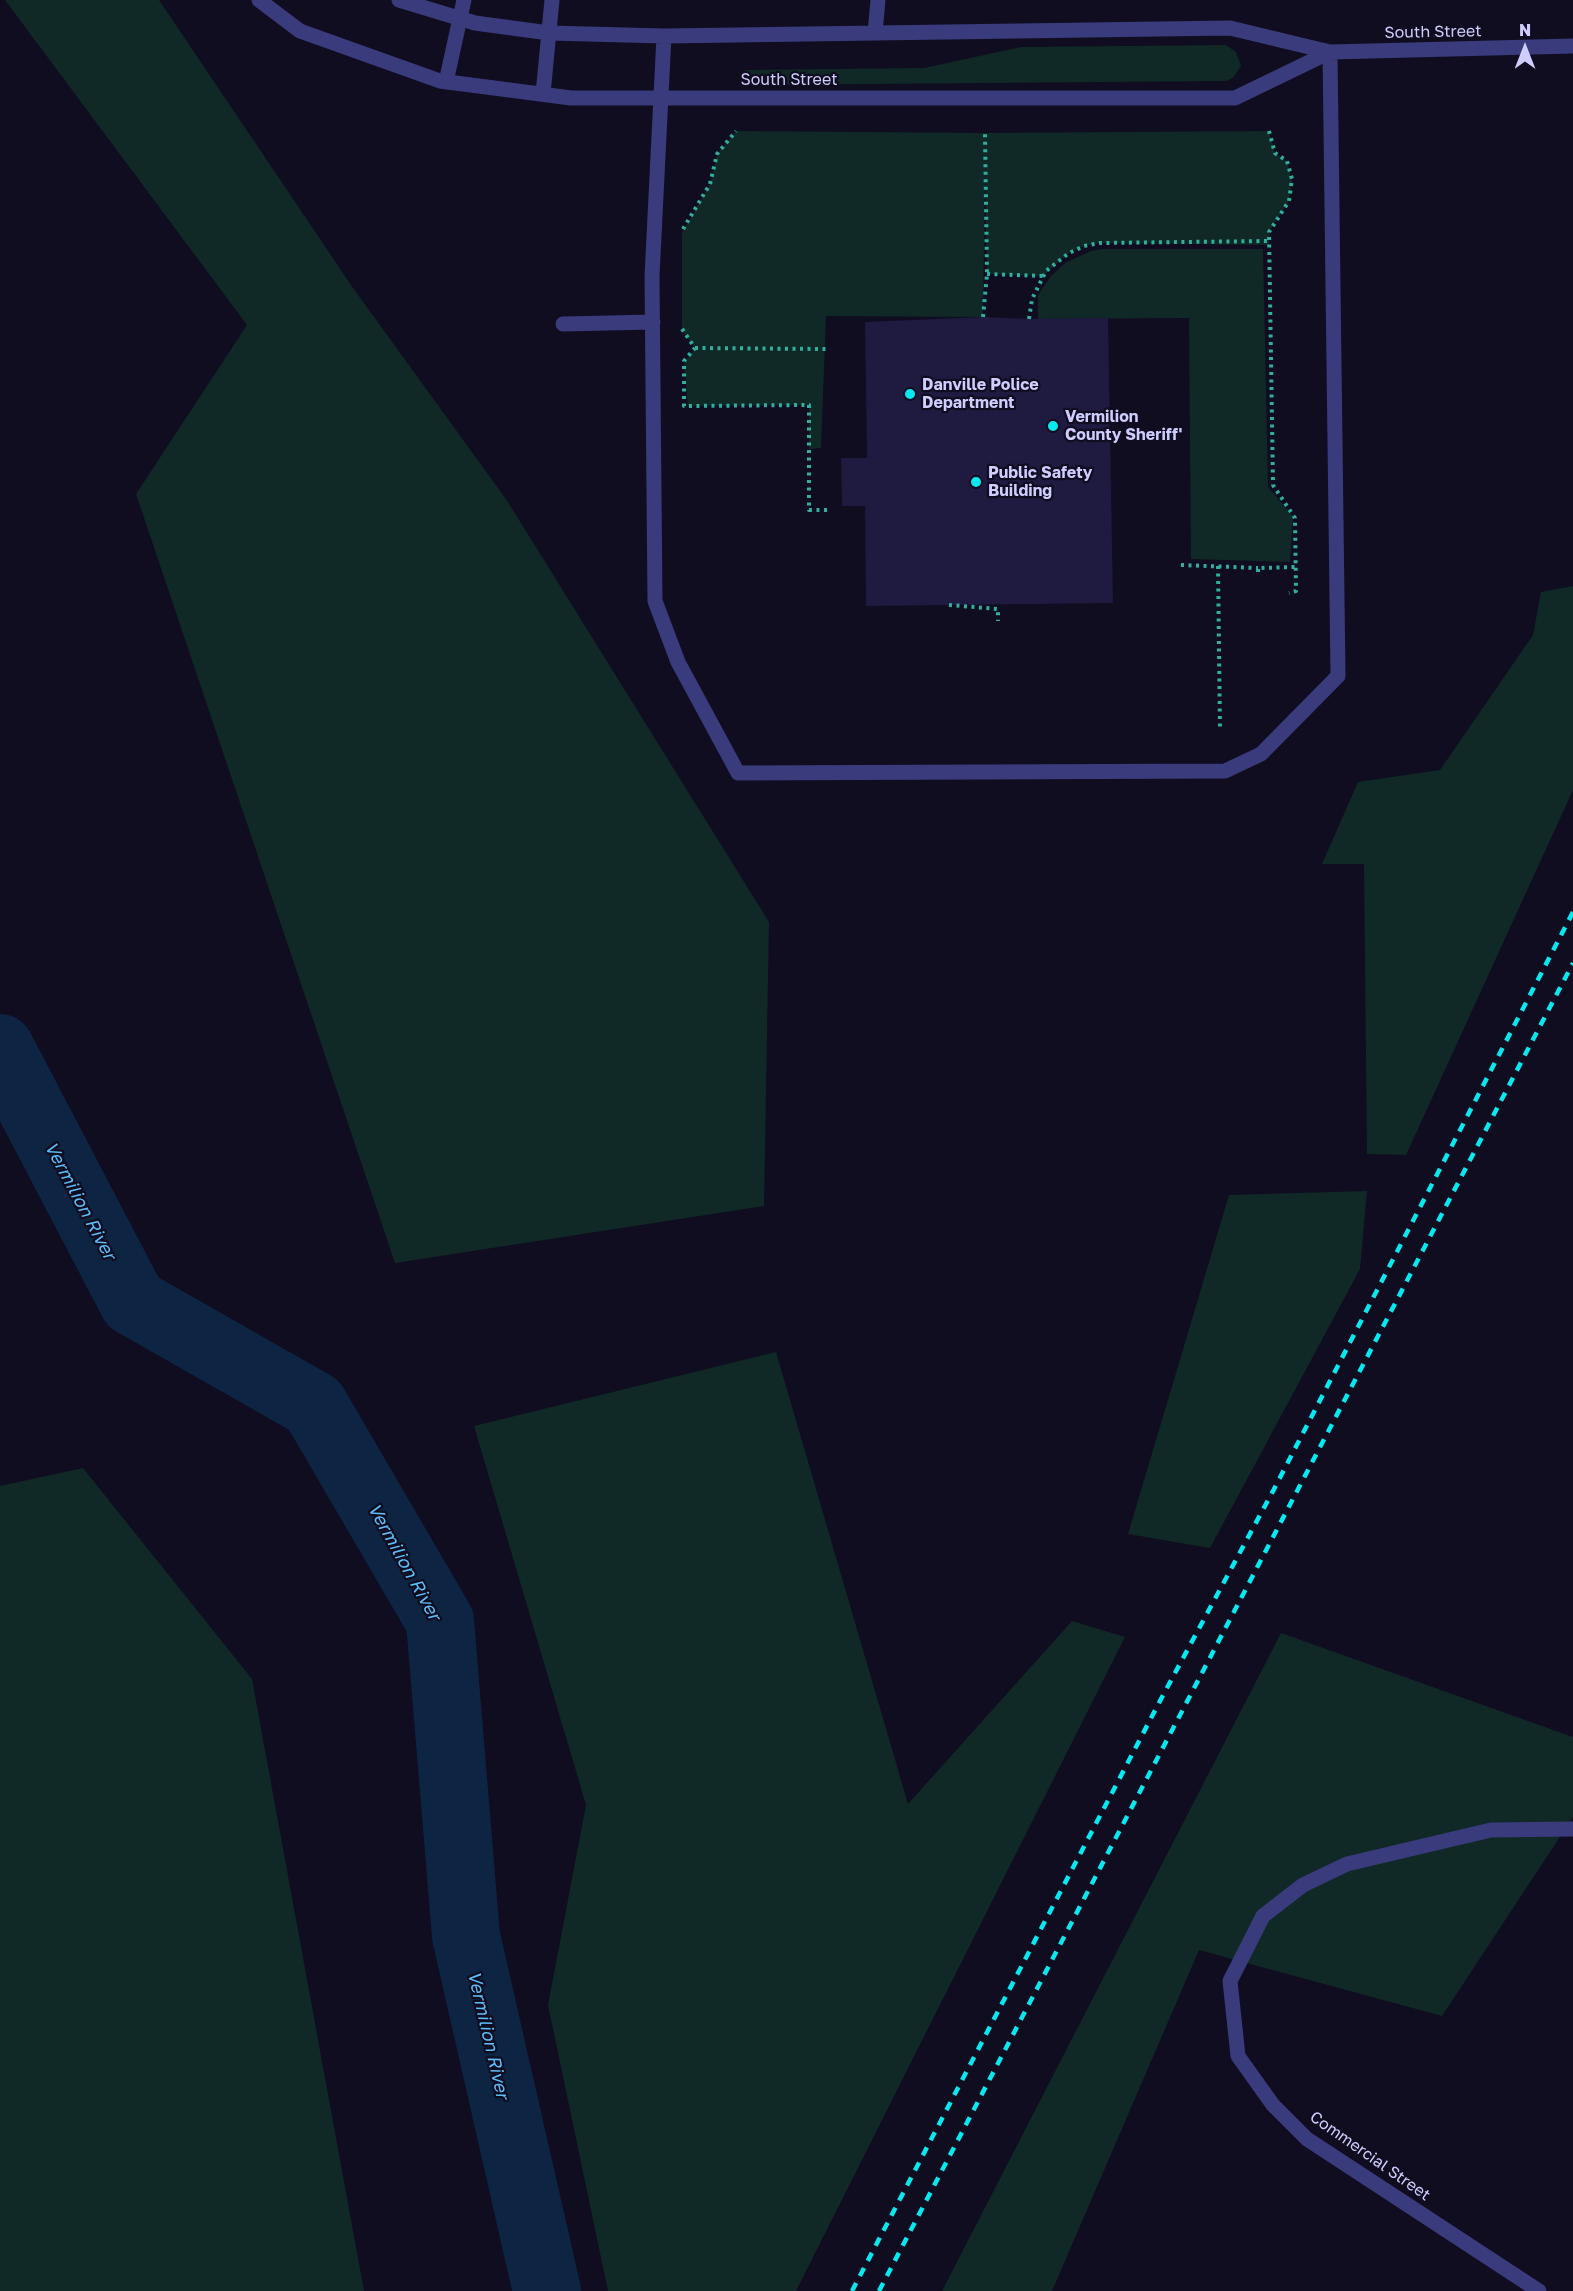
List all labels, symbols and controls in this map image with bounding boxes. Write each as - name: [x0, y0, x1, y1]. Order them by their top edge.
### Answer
- north arrow: [1495, 18, 1555, 78]
- text: N: [1519, 20, 1531, 40]
- street label: South Street: [1384, 22, 1482, 42]
- street label: South Street: [740, 70, 838, 90]
- place label: Danville Police Department: [922, 375, 1039, 413]
- marker: Danville Police Department: [903, 387, 917, 401]
- place label: Vermilion County Sheriff': [1065, 407, 1182, 445]
- marker: Vermilion County Sheriff': [1046, 419, 1060, 433]
- place label: Public Safety Building: [988, 463, 1092, 501]
- marker: Public Safety Building: [969, 475, 983, 489]
- water label: Vermilion River: [40, 1138, 120, 1264]
- water label: Vermilion River: [363, 1500, 445, 1624]
- water label: Vermilion River: [463, 1969, 513, 2101]
- street label: Commercial Street: [1306, 2107, 1434, 2205]

